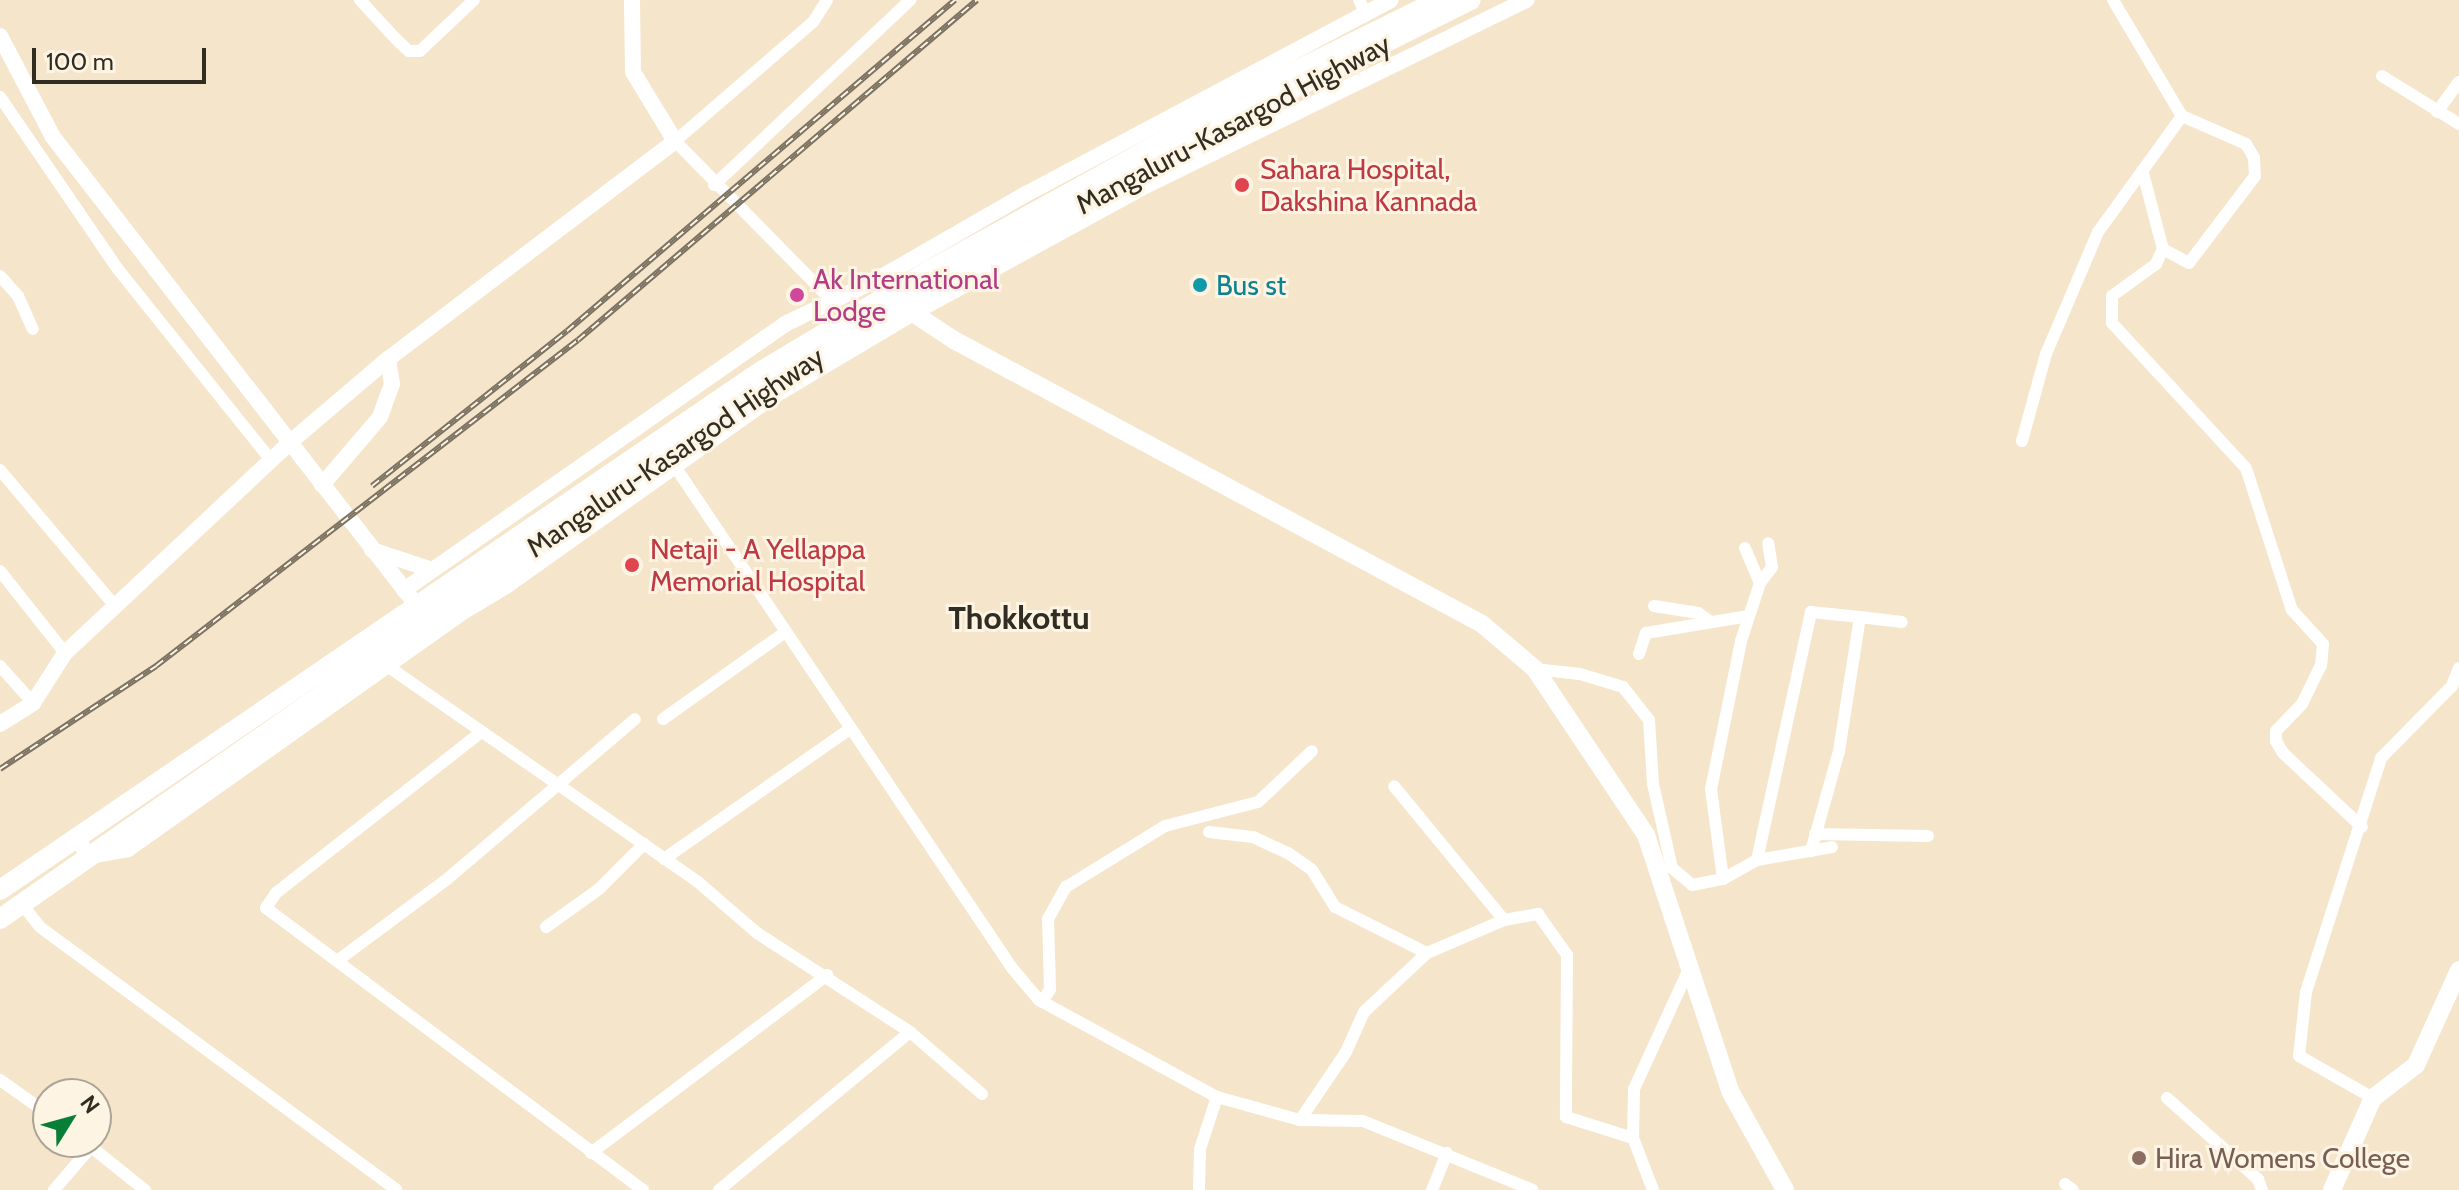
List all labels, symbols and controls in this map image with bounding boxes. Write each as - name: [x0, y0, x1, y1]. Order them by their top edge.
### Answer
- street label: Mangaluru-Kasargod Highway: [1070, 27, 1396, 221]
- scale bar: [36, 32, 210, 82]
- text: 100 m: [46, 47, 114, 76]
- place label: Sahara Hospital, Dakshina Kannada: [1260, 152, 1477, 218]
- marker: Sahara Hospital, Dakshina Kannada: [1231, 174, 1253, 196]
- place label: Ak International Lodge: [813, 262, 999, 328]
- place label: Bus st: [1216, 268, 1286, 302]
- marker: Bus st: [1191, 276, 1209, 294]
- marker: Ak International Lodge: [788, 286, 806, 304]
- street label: Mangaluru-Kasargod Highway: [520, 340, 830, 564]
- place label: Netaji - A Yellappa Memorial Hospital: [650, 532, 866, 598]
- marker: Netaji - A Yellappa Memorial Hospital: [621, 554, 643, 576]
- district label: Thokkottu: [948, 599, 1090, 637]
- north arrow: [32, 1078, 112, 1158]
- text: N: [75, 1090, 105, 1119]
- place label: Hira Womens College: [2155, 1141, 2410, 1175]
- marker: Hira Womens College: [2130, 1149, 2148, 1167]

